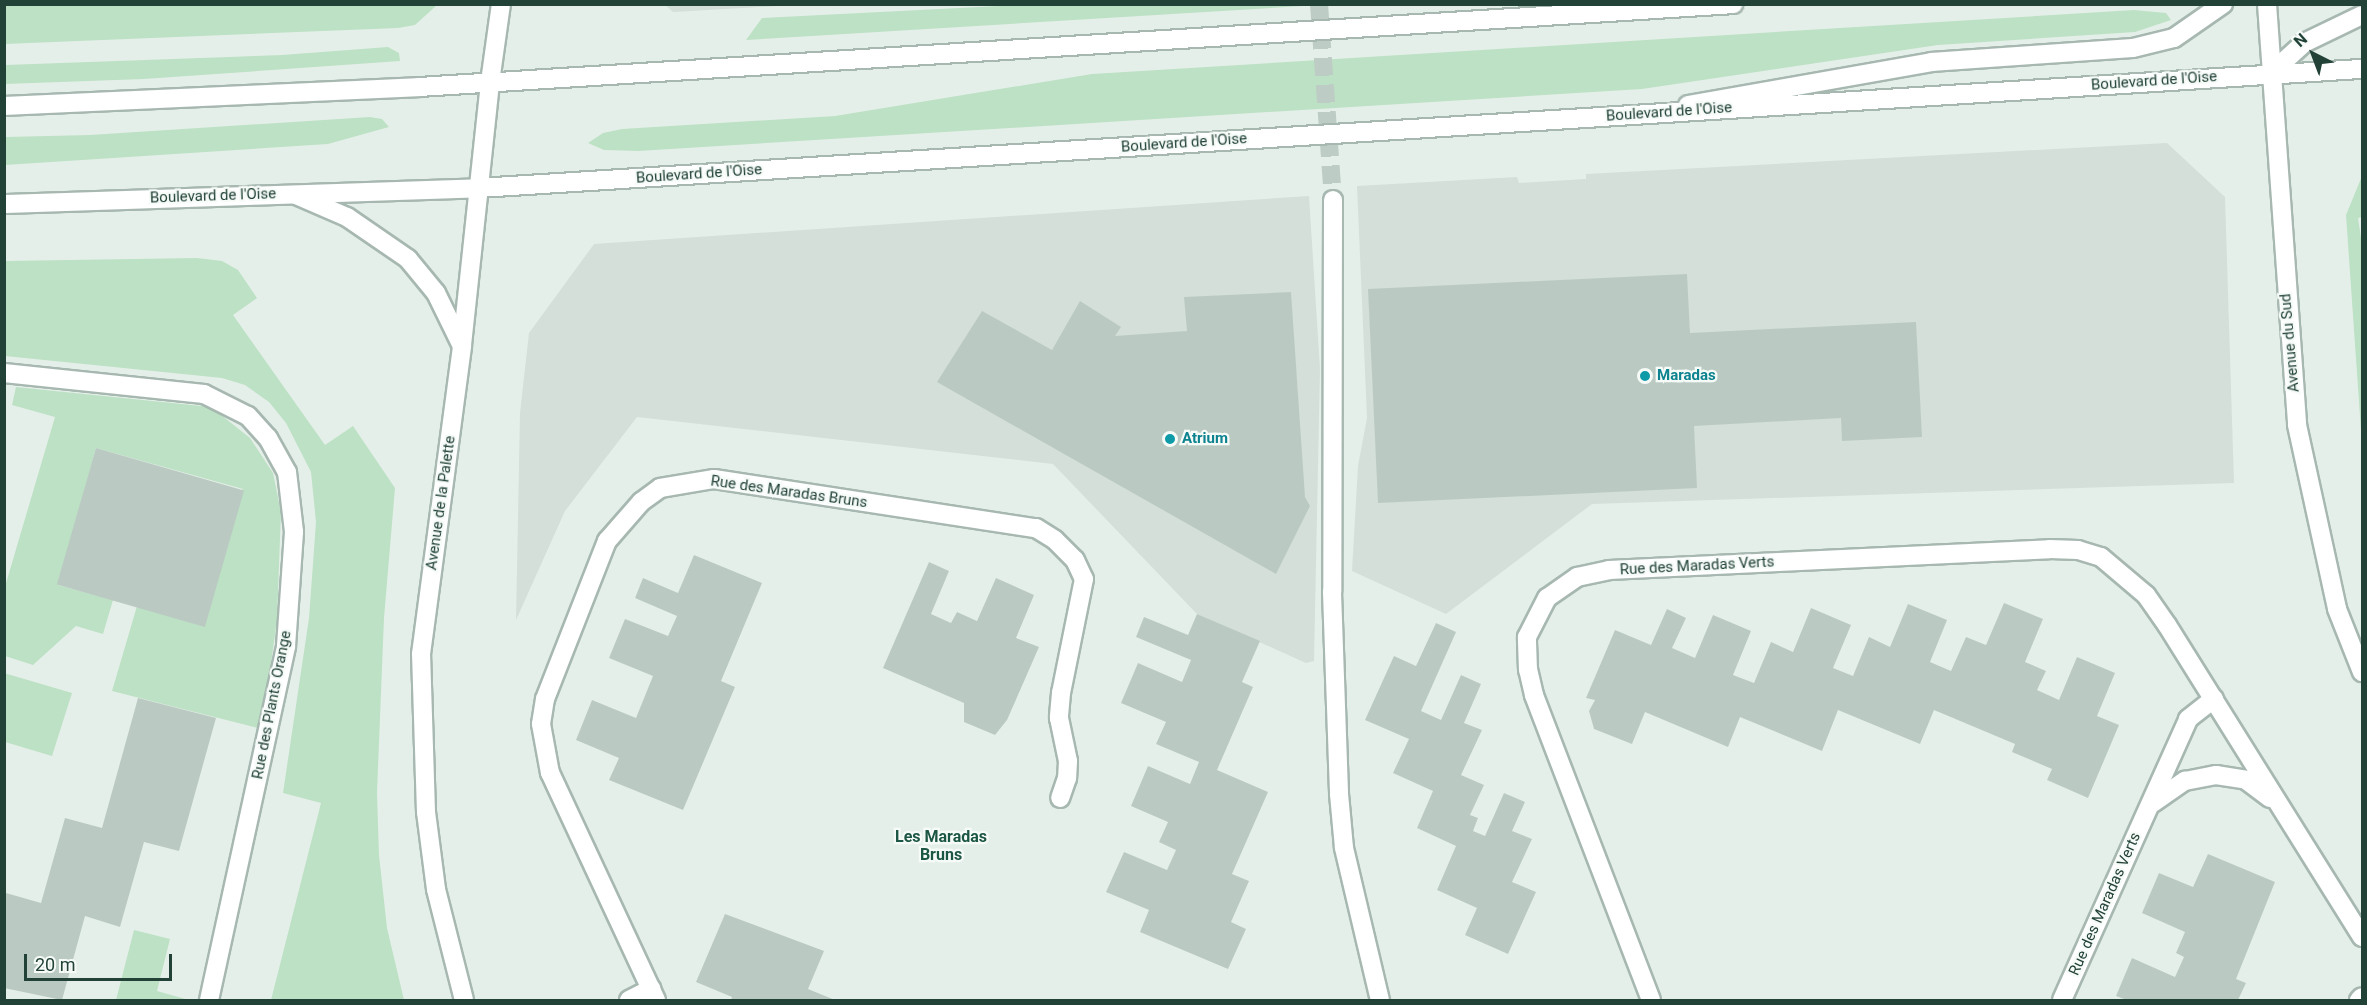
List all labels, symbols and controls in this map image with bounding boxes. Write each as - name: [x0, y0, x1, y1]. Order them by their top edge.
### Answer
- north arrow: [2283, 24, 2343, 84]
- text: N: [2290, 29, 2311, 51]
- street label: Boulevard de l'Oise: [2090, 68, 2218, 94]
- street label: Boulevard de l'Oise: [1605, 99, 1733, 125]
- street label: Boulevard de l'Oise: [1120, 130, 1248, 156]
- street label: Boulevard de l'Oise: [635, 161, 763, 187]
- street label: Boulevard de l'Oise: [150, 185, 276, 207]
- street label: Avenue du Sud: [2277, 293, 2303, 393]
- place label: Maradas: [1657, 367, 1716, 385]
- marker: Maradas: [1638, 369, 1652, 383]
- place label: Atrium: [1182, 430, 1228, 448]
- marker: Atrium: [1163, 432, 1177, 446]
- street label: Avenue de la Palette: [423, 435, 459, 571]
- street label: Rue des Maradas Bruns: [709, 472, 869, 512]
- street label: Rue des Maradas Verts: [1619, 553, 1775, 579]
- street label: Rue des Plants Orange: [249, 629, 295, 781]
- district label: Les Maradas Bruns: [895, 827, 987, 865]
- street label: Rue des Maradas Verts: [2065, 830, 2145, 978]
- scale bar: [27, 942, 176, 980]
- text: 20 m: [35, 954, 75, 975]

